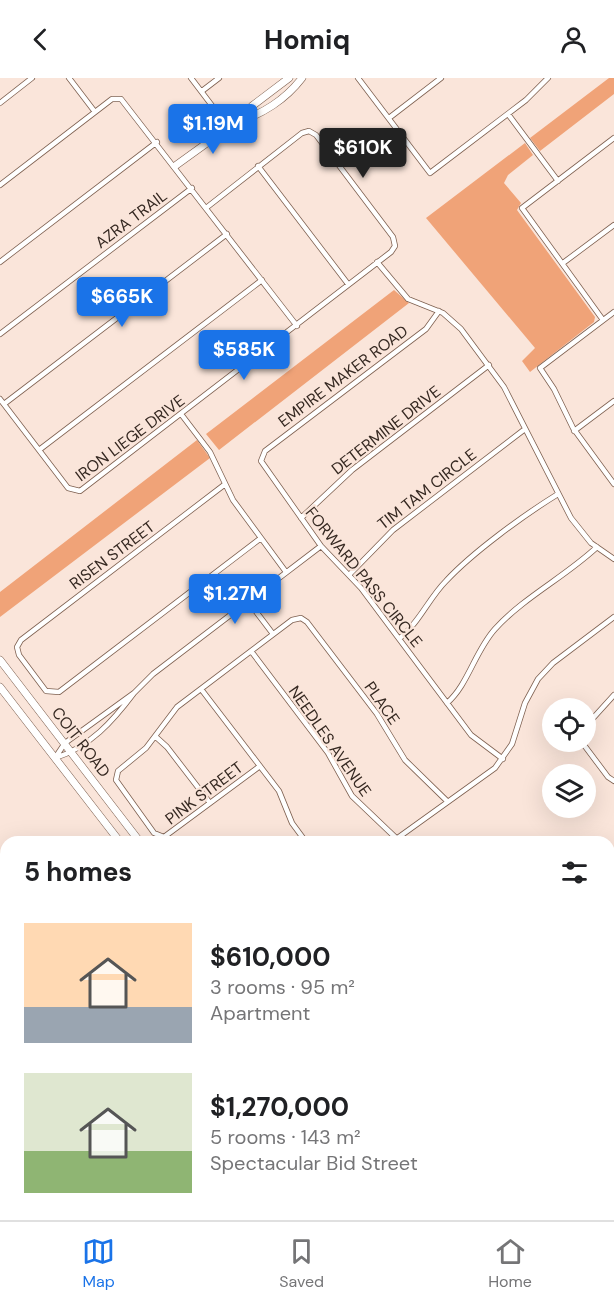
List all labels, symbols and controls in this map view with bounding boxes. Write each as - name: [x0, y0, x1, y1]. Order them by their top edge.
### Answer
- text: Homiq: [264, 22, 350, 57]
- icon: back: [24, 23, 57, 56]
- icon: person: [557, 23, 590, 56]
- pin: $1.19M: [164, 104, 262, 155]
- text: $1.19M: [182, 110, 244, 136]
- pin: $610K: [321, 128, 405, 179]
- text: $610K: [333, 134, 393, 160]
- street label: AZRA TRAIL: [91, 185, 171, 253]
- pin: $665K: [80, 277, 164, 328]
- text: $665K: [91, 283, 153, 309]
- street label: EMPIRE MAKER ROAD: [274, 320, 412, 432]
- pin: $585K: [202, 330, 286, 381]
- text: $585K: [213, 336, 275, 362]
- street label: DETERMINE DRIVE: [327, 381, 445, 479]
- street label: IRON LIEGE DRIVE: [71, 390, 189, 486]
- street label: TIM TAM CIRCLE: [373, 444, 481, 534]
- street label: FORWARD PASS CIRCLE: [301, 502, 427, 652]
- street label: RISEN STREET: [65, 516, 159, 594]
- pin: $1.27M: [186, 574, 284, 625]
- text: $1.27M: [203, 580, 267, 606]
- street label: PLACE: [360, 677, 404, 729]
- street label: NEEDLES AVENUE: [284, 682, 376, 800]
- map controls: [542, 698, 596, 818]
- button: locate: [542, 698, 596, 752]
- street label: COIT ROAD: [47, 703, 115, 781]
- street label: PINK STREET: [161, 757, 247, 829]
- button: layers: [542, 764, 596, 818]
- text: 5 homes: [24, 855, 132, 889]
- icon: filters: [558, 856, 591, 889]
- text: $610,000: [210, 940, 330, 974]
- icon: home: [72, 947, 144, 1019]
- text: 3 rooms · 95 m²: [210, 974, 355, 1000]
- text: Apartment: [210, 1000, 310, 1026]
- text: $1,270,000: [210, 1090, 349, 1124]
- icon: home: [72, 1097, 144, 1169]
- text: 5 rooms · 143 m²: [210, 1124, 361, 1150]
- text: Spectacular Bid Street: [210, 1150, 418, 1176]
- tab: Map: [82, 1235, 115, 1292]
- tab: Saved: [279, 1235, 324, 1292]
- tab: Home: [488, 1235, 532, 1292]

